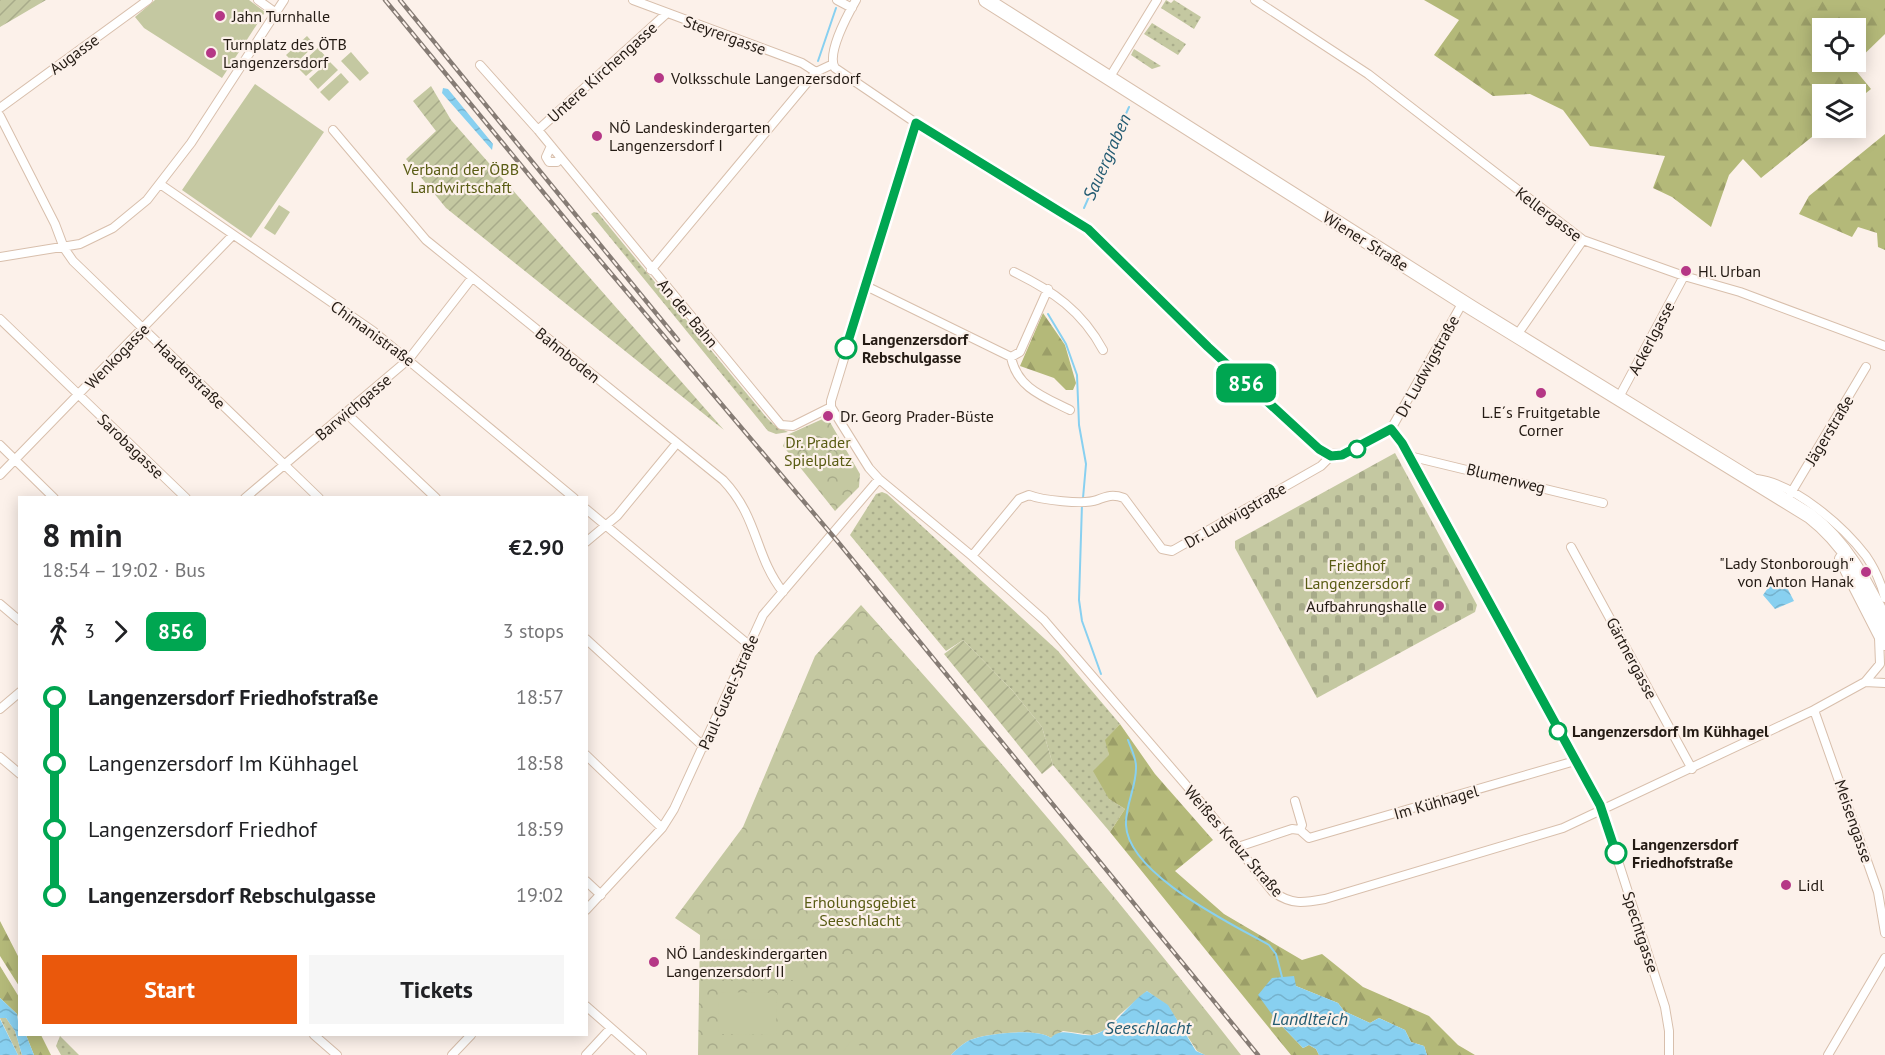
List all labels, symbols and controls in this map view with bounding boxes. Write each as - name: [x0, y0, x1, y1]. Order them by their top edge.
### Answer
- place label: Jahn Turnhalle: [231, 6, 330, 26]
- marker: Jahn Turnhalle: [213, 9, 227, 23]
- street label: Steyrergasse: [681, 11, 769, 59]
- street label: Untere Kirchengasse: [543, 17, 661, 127]
- map controls: [1812, 18, 1866, 138]
- button: locate: [1812, 18, 1866, 72]
- street label: Augasse: [45, 29, 103, 79]
- place label: Turnplatz des ÖTB Langenzersdorf: [223, 34, 347, 72]
- marker: Turnplatz des ÖTB Langenzersdorf: [204, 46, 218, 60]
- place label: Volksschule Langenzersdorf: [670, 68, 861, 88]
- marker: Volksschule Langenzersdorf: [652, 71, 666, 85]
- button: layers: [1812, 84, 1866, 138]
- water label: Sauergraben: [1077, 110, 1136, 204]
- place label: NÖ Landeskindergarten Langenzersdorf I: [609, 117, 771, 155]
- marker: NÖ Landeskindergarten Langenzersdorf I: [590, 129, 604, 143]
- park label: Verband der ÖBB Landwirtschaft: [402, 159, 519, 197]
- street label: Kellergasse: [1512, 182, 1586, 246]
- street label: Wiener Straße: [1320, 207, 1412, 275]
- place label: Hl. Urban: [1698, 261, 1761, 281]
- marker: Hl. Urban: [1679, 264, 1693, 278]
- street label: An der Bahn: [653, 275, 723, 351]
- street label: Chimanistraße: [327, 296, 419, 370]
- street label: Ackerlgasse: [1623, 298, 1679, 378]
- street label: Dr Ludwigstraße: [1391, 312, 1463, 420]
- street label: Wenkogasse: [81, 319, 153, 393]
- street label: Bahnboden: [532, 323, 604, 387]
- place label: Langenzersdorf Rebschulgasse: [862, 329, 969, 367]
- street label: Haaderstraße: [150, 335, 230, 413]
- marker: Langenzersdorf Rebschulgasse: [835, 337, 857, 359]
- line badge: 856: [1212, 364, 1280, 403]
- street label: Barwichgasse: [311, 369, 395, 445]
- text: 856: [1228, 370, 1264, 397]
- marker: L.E´s Fruitgetable Corner: [1534, 386, 1548, 400]
- street label: Jägerstraße: [1800, 391, 1858, 469]
- place label: L.E´s Fruitgetable Corner: [1482, 402, 1600, 440]
- place label: Dr. Georg Prader-Büste: [840, 406, 994, 426]
- street label: Sarobagasse: [93, 409, 169, 483]
- marker: Dr. Georg Prader-Büste: [821, 409, 835, 423]
- park label: Dr. Prader Spielplatz: [784, 432, 852, 470]
- unlabelled marker: [1348, 440, 1366, 458]
- street label: Blumenweg: [1464, 459, 1548, 497]
- street label: Dr. Ludwigstraße: [1180, 478, 1290, 552]
- text: 8 min: [42, 513, 123, 556]
- text: €2.90: [509, 533, 564, 561]
- place label: "Lady Stonborough" von Anton Hanak: [1719, 553, 1854, 591]
- park label: Friedhof Langenzersdorf: [1304, 555, 1410, 593]
- text: 18:54 – 19:02 · Bus: [42, 557, 206, 583]
- marker: "Lady Stonborough" von Anton Hanak: [1859, 565, 1873, 579]
- place label: Aufbahrungshalle: [1306, 596, 1427, 616]
- marker: Aufbahrungshalle: [1432, 599, 1446, 613]
- street label: Gärtnergasse: [1602, 614, 1662, 702]
- icon: walk: [42, 615, 75, 648]
- icon: forward: [104, 615, 137, 648]
- text: 3: [84, 618, 95, 644]
- text: 856: [158, 618, 194, 645]
- text: 3 stops: [503, 618, 564, 644]
- street label: Paul-Gusel-Straße: [694, 631, 762, 753]
- text: Langenzersdorf Friedhofstraße: [88, 683, 378, 711]
- text: 18:57: [516, 684, 564, 710]
- place label: Langenzersdorf Im Kühhagel: [1572, 721, 1769, 741]
- marker: Langenzersdorf Im Kühhagel: [1549, 722, 1567, 740]
- text: Langenzersdorf Im Kühhagel: [88, 749, 358, 777]
- text: 18:58: [516, 750, 564, 776]
- street label: Meisengasse: [1830, 777, 1878, 865]
- street label: Im Kühhagel: [1391, 780, 1481, 824]
- street label: Weißes Kreuz Straße: [1180, 781, 1288, 901]
- text: Langenzersdorf Friedhof: [88, 815, 317, 843]
- text: 18:59: [516, 816, 564, 842]
- place label: Langenzersdorf Friedhofstraße: [1632, 834, 1739, 872]
- marker: Langenzersdorf Friedhofstraße: [1605, 842, 1627, 864]
- place label: Lidl: [1798, 875, 1824, 895]
- marker: Lidl: [1779, 878, 1793, 892]
- text: Langenzersdorf Rebschulgasse: [88, 881, 376, 909]
- text: 19:02: [516, 882, 564, 908]
- street label: Spechtgasse: [1618, 889, 1664, 975]
- park label: Erholungsgebiet Seeschlacht: [804, 892, 917, 930]
- place label: NÖ Landeskindergarten Langenzersdorf II: [666, 943, 828, 981]
- button: Start: [42, 955, 297, 1024]
- button: Tickets: [309, 955, 564, 1024]
- marker: NÖ Landeskindergarten Langenzersdorf II: [647, 955, 661, 969]
- water label: Landlteich: [1272, 1007, 1348, 1030]
- water label: Seeschlacht: [1105, 1016, 1193, 1039]

